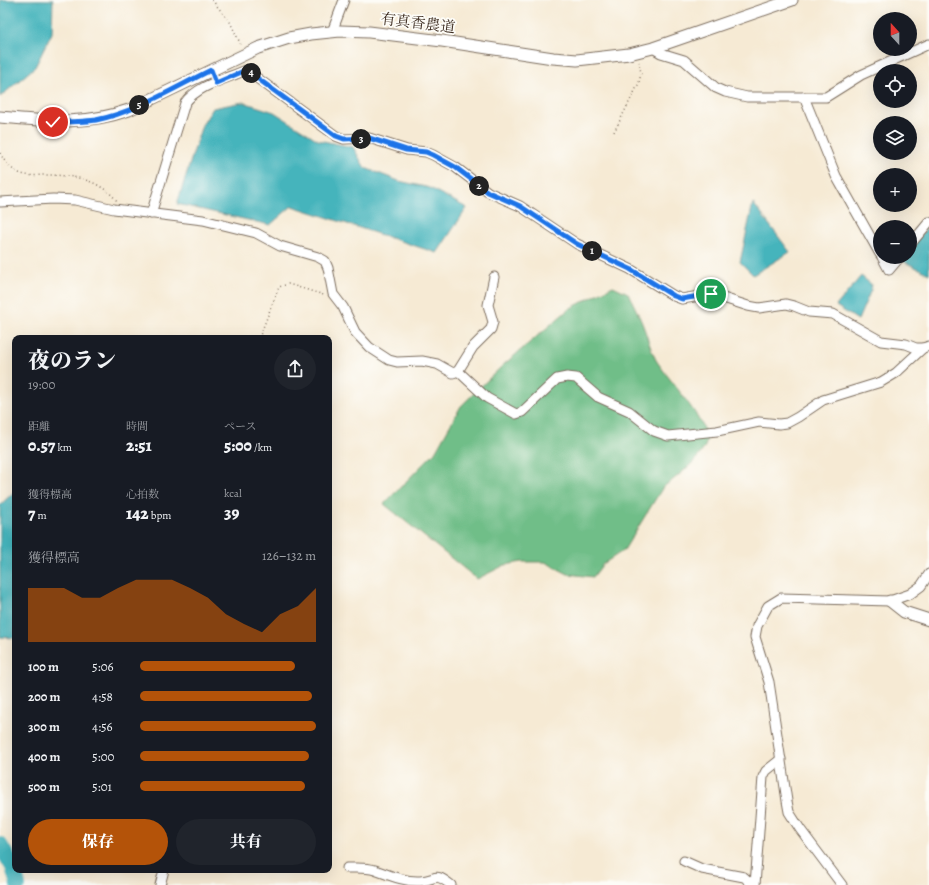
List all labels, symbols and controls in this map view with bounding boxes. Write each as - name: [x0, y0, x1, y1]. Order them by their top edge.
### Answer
- street label: 有真香農道: [380, 9, 456, 37]
- north arrow: [873, 12, 917, 56]
- map controls: [873, 12, 917, 264]
- pin: 4: [241, 63, 261, 83]
- button: locate: [873, 64, 917, 108]
- text: 4: [248, 65, 254, 80]
- pin: 5: [129, 95, 149, 115]
- text: 5: [137, 97, 141, 112]
- pin: [36, 105, 70, 139]
- icon: check: [42, 111, 64, 133]
- button: layers: [873, 116, 917, 160]
- pin: 3: [351, 129, 371, 149]
- text: 3: [359, 131, 363, 146]
- button: +: [873, 168, 917, 212]
- pin: 2: [469, 176, 489, 196]
- text: 2: [476, 178, 482, 193]
- button: −: [873, 220, 917, 264]
- pin: 1: [582, 241, 602, 261]
- text: 1: [590, 243, 594, 258]
- pin: [694, 277, 728, 311]
- icon: arrive: [700, 283, 722, 305]
- text: 夜のラン: [28, 346, 116, 376]
- button: share: [274, 348, 316, 390]
- text: 19:00: [28, 376, 55, 393]
- text: 距離: [28, 419, 50, 434]
- text: 時間: [126, 419, 148, 434]
- text: ペース: [224, 419, 256, 434]
- text: 0.57: [28, 434, 55, 457]
- text: 2:51: [126, 434, 152, 457]
- text: 5:00: [224, 434, 252, 457]
- text: km: [55, 440, 72, 455]
- text: /km: [252, 440, 272, 455]
- text: kcal: [224, 486, 242, 501]
- text: 獲得標高: [28, 487, 72, 502]
- text: 心拍数: [126, 487, 159, 502]
- text: 39: [224, 501, 239, 524]
- text: 7: [28, 502, 35, 525]
- text: 142: [126, 502, 149, 525]
- text: m: [35, 508, 47, 523]
- text: bpm: [149, 508, 171, 523]
- text: 126–132 m: [262, 547, 316, 564]
- text: 獲得標高: [28, 549, 80, 566]
- text: 100 m: [28, 658, 59, 675]
- text: 5:06: [92, 658, 114, 675]
- text: 200 m: [28, 688, 61, 705]
- text: 4:58: [92, 688, 113, 705]
- text: 300 m: [28, 718, 60, 735]
- text: 4:56: [92, 718, 113, 735]
- text: 400 m: [28, 748, 60, 765]
- text: 5:00: [92, 748, 115, 765]
- text: 500 m: [28, 778, 60, 795]
- text: 5:01: [92, 778, 112, 795]
- button: 保存: [28, 819, 168, 865]
- button: 共有: [176, 819, 316, 865]

